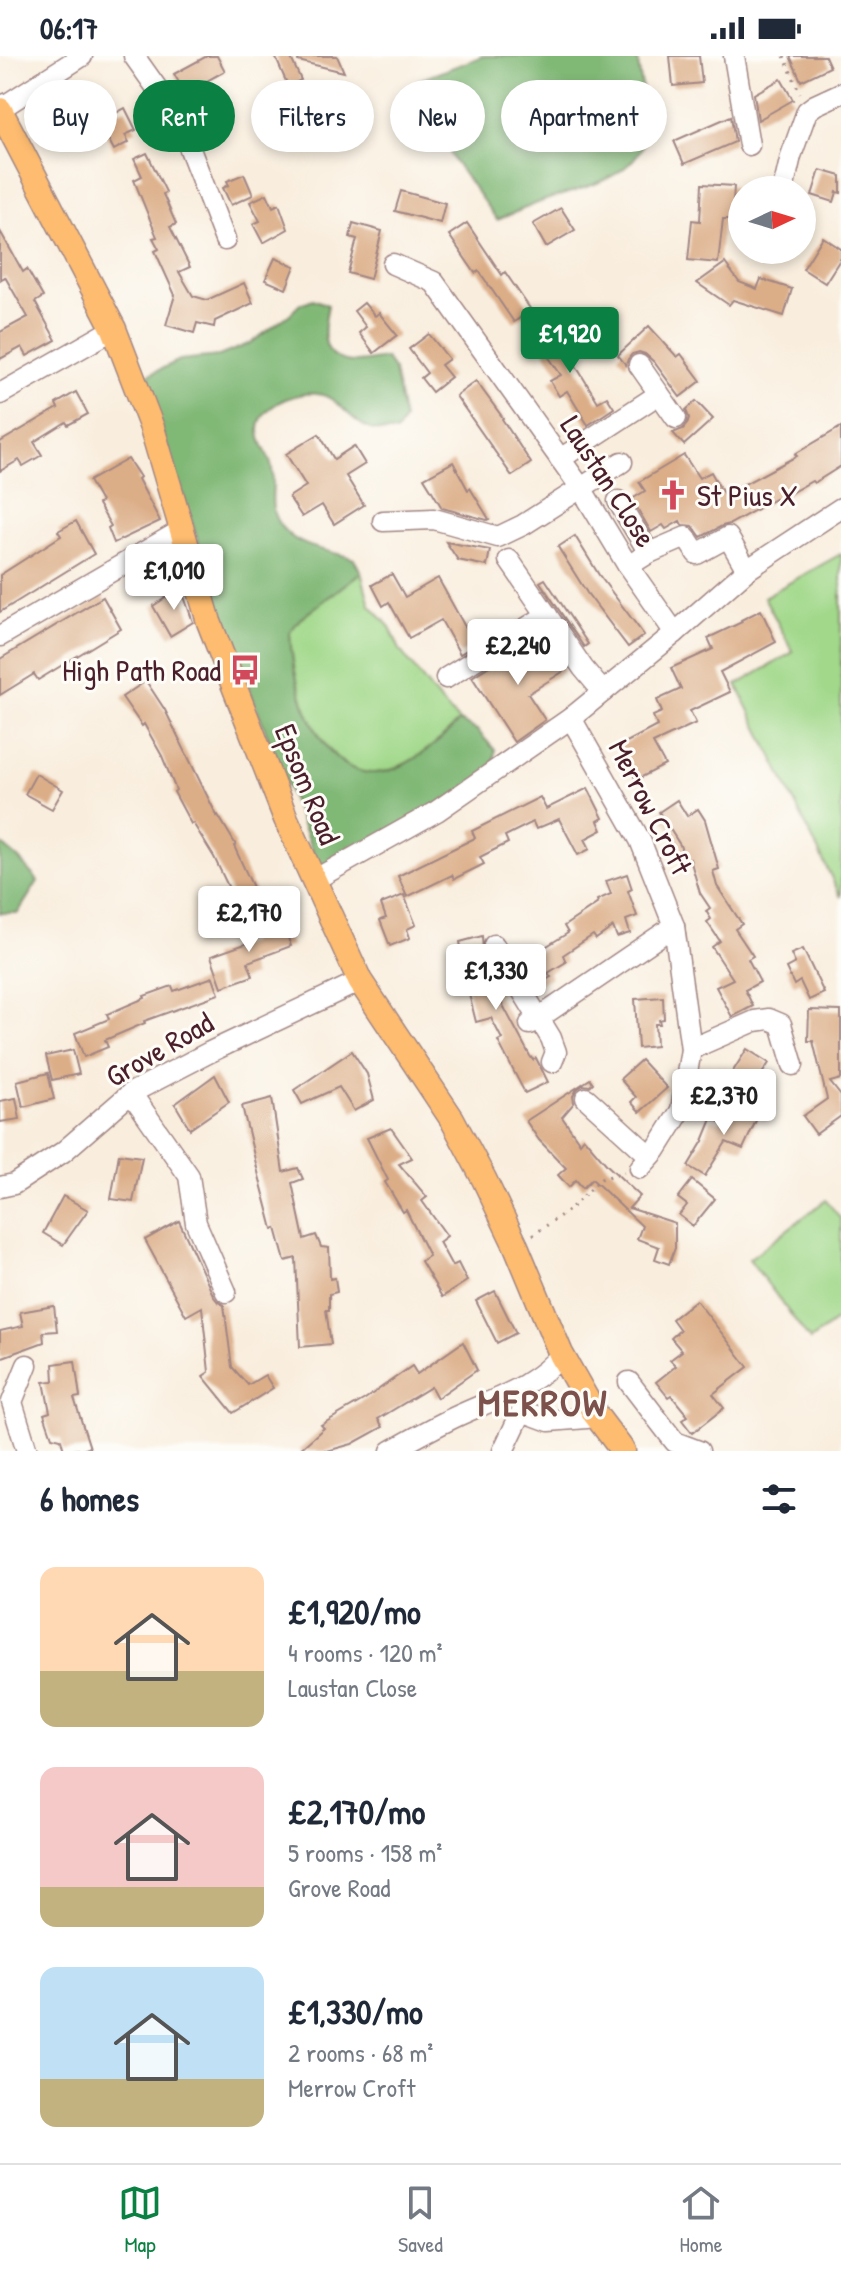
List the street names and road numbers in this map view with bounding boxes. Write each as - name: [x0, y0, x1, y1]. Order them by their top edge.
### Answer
- street label: Laustan Close: [552, 408, 666, 554]
- street label: Epsom Road: [266, 718, 350, 850]
- street label: Merrow Croft: [600, 732, 702, 882]
- street label: Grove Road: [98, 1002, 220, 1096]

